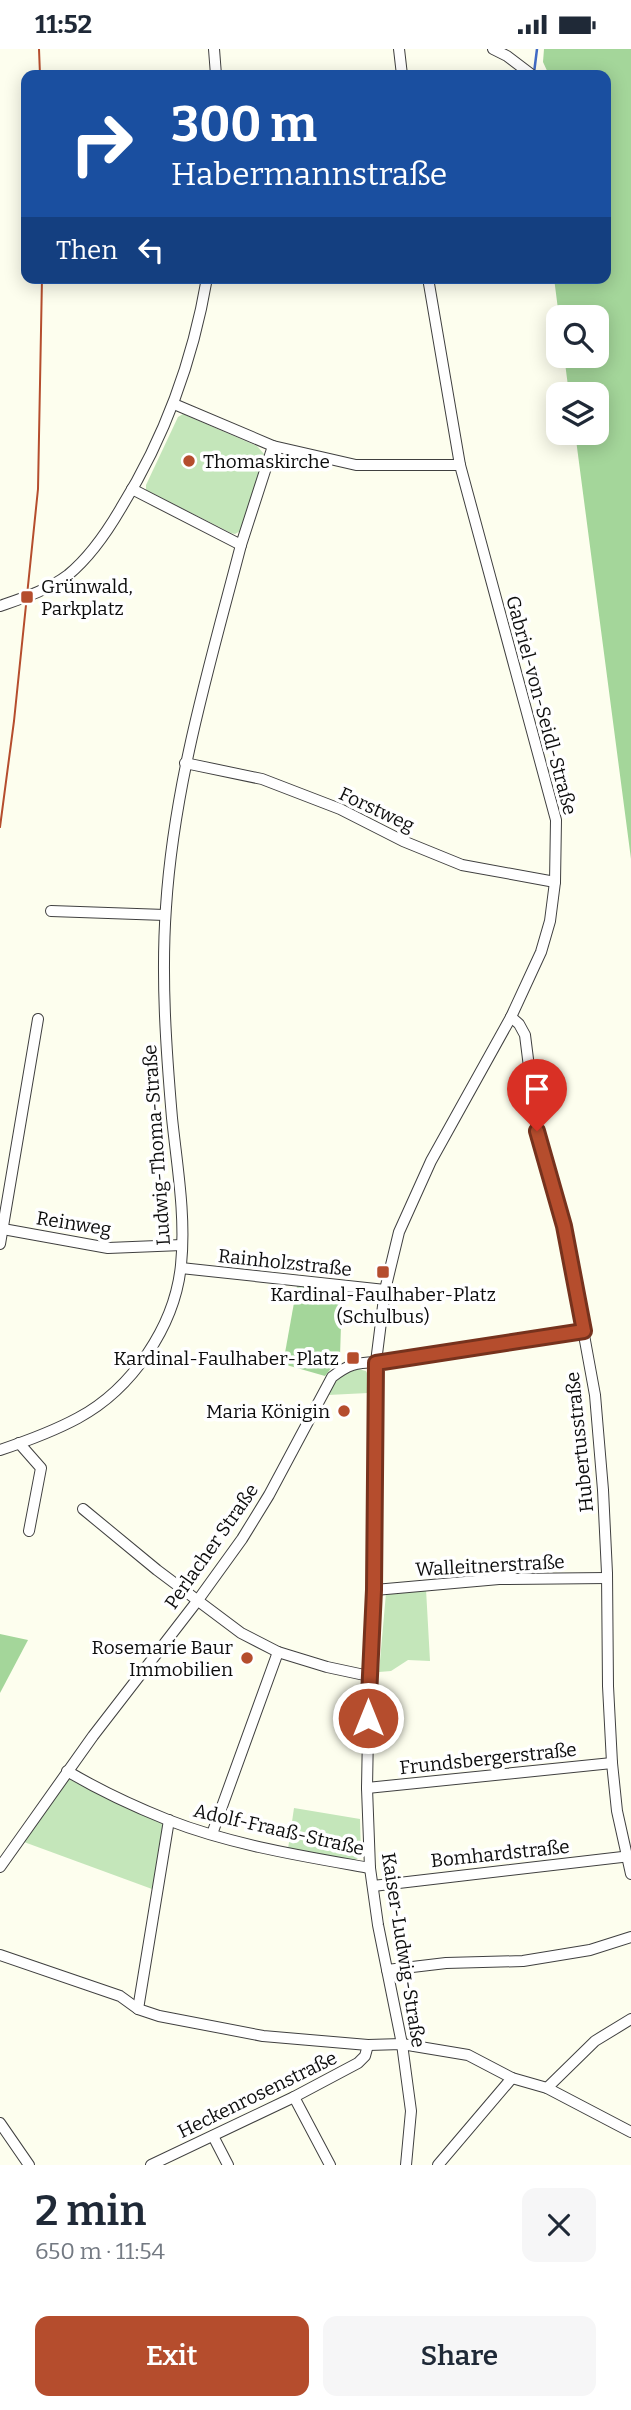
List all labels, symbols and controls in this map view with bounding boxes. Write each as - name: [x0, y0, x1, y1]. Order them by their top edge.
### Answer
- text: 11:52: [35, 9, 92, 40]
- text: 300 m: [171, 95, 317, 154]
- icon: right: [56, 98, 147, 189]
- text: Habermannstraße: [171, 155, 447, 193]
- icon: left: [132, 231, 170, 269]
- text: Then: [56, 235, 118, 266]
- map controls: [546, 305, 609, 445]
- button: search: [546, 305, 609, 368]
- button: layers: [546, 382, 609, 445]
- place label: Thomaskirche: [203, 450, 330, 473]
- marker: Thomaskirche: [181, 453, 197, 469]
- place label: Grünwald, Parkplatz: [41, 575, 133, 620]
- marker: Grünwald, Parkplatz: [19, 589, 35, 605]
- street label: Gabriel-von-Seidl-Straße: [501, 593, 582, 817]
- street label: Forstweg: [335, 782, 418, 837]
- street label: Ludwig-Thoma-Straße: [138, 1044, 175, 1246]
- pin: [507, 1059, 567, 1131]
- icon: arrive: [518, 1070, 556, 1108]
- street label: Reinweg: [35, 1206, 113, 1241]
- street label: Rainholzstraße: [217, 1244, 353, 1281]
- marker: Kardinal-Faulhaber-Platz (Schulbus): [375, 1264, 391, 1280]
- place label: Kardinal-Faulhaber-Platz (Schulbus): [270, 1283, 496, 1328]
- place label: Kardinal-Faulhaber-Platz: [113, 1347, 339, 1370]
- marker: Kardinal-Faulhaber-Platz: [345, 1350, 361, 1366]
- street label: Hubertusstraße: [561, 1371, 598, 1513]
- place label: Maria Königin: [206, 1400, 330, 1423]
- marker: Maria Königin: [336, 1403, 352, 1419]
- street label: Perlacher Straße: [160, 1479, 263, 1613]
- street label: Walleitnerstraße: [415, 1550, 565, 1581]
- place label: Rosemarie Baur Immobilien: [92, 1636, 234, 1681]
- marker: Rosemarie Baur Immobilien: [239, 1650, 255, 1666]
- position arrow: [331, 1681, 405, 1755]
- street label: Frundsbergerstraße: [398, 1738, 578, 1779]
- street label: Adolf-Fraaß-Straße: [191, 1799, 366, 1860]
- street label: Bomhardstraße: [430, 1835, 570, 1872]
- street label: Kaiser-Ludwig-Straße: [377, 1851, 430, 2049]
- street label: Heckenrosenstraße: [174, 2046, 341, 2143]
- text: 2 min: [35, 2186, 146, 2236]
- button: close: [522, 2188, 596, 2262]
- text: 650 m · 11:54: [35, 2237, 165, 2265]
- button: Exit: [35, 2316, 309, 2396]
- button: Share: [323, 2316, 596, 2396]

